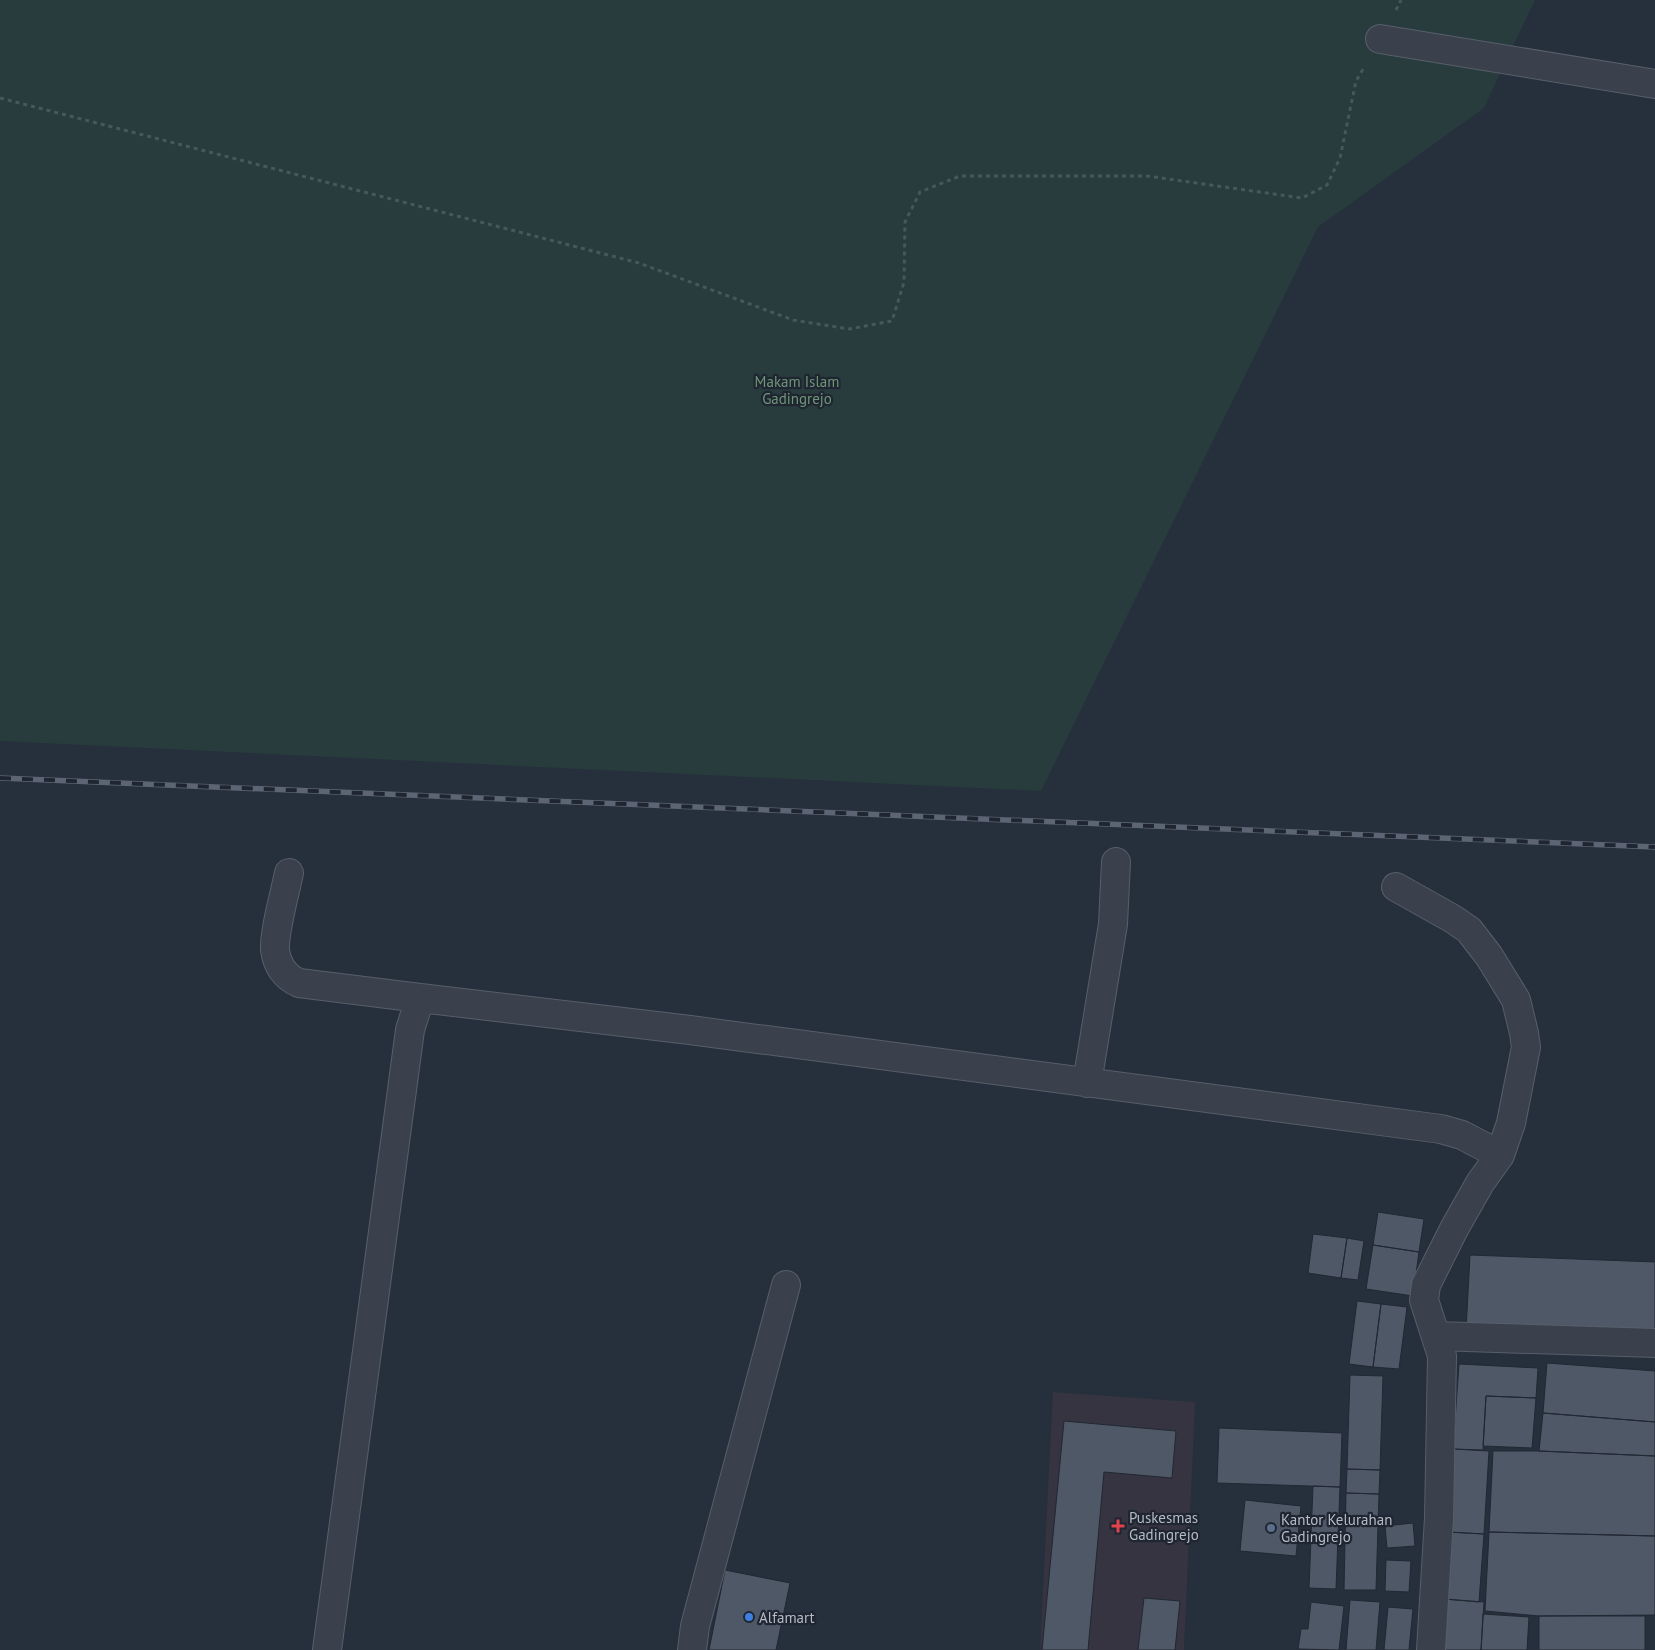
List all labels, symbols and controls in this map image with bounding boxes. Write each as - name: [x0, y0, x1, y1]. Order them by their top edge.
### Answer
- park label: Makam Islam Gadingrejo: [755, 372, 839, 408]
- place label: Puskesmas Gadingrejo: [1129, 1508, 1199, 1544]
- place label: Kantor Kelurahan Gadingrejo: [1281, 1510, 1392, 1546]
- marker: Puskesmas Gadingrejo: [1111, 1519, 1125, 1533]
- marker: Kantor Kelurahan Gadingrejo: [1265, 1522, 1277, 1534]
- place label: Alfamart: [759, 1608, 815, 1627]
- marker: Alfamart: [743, 1611, 755, 1623]

